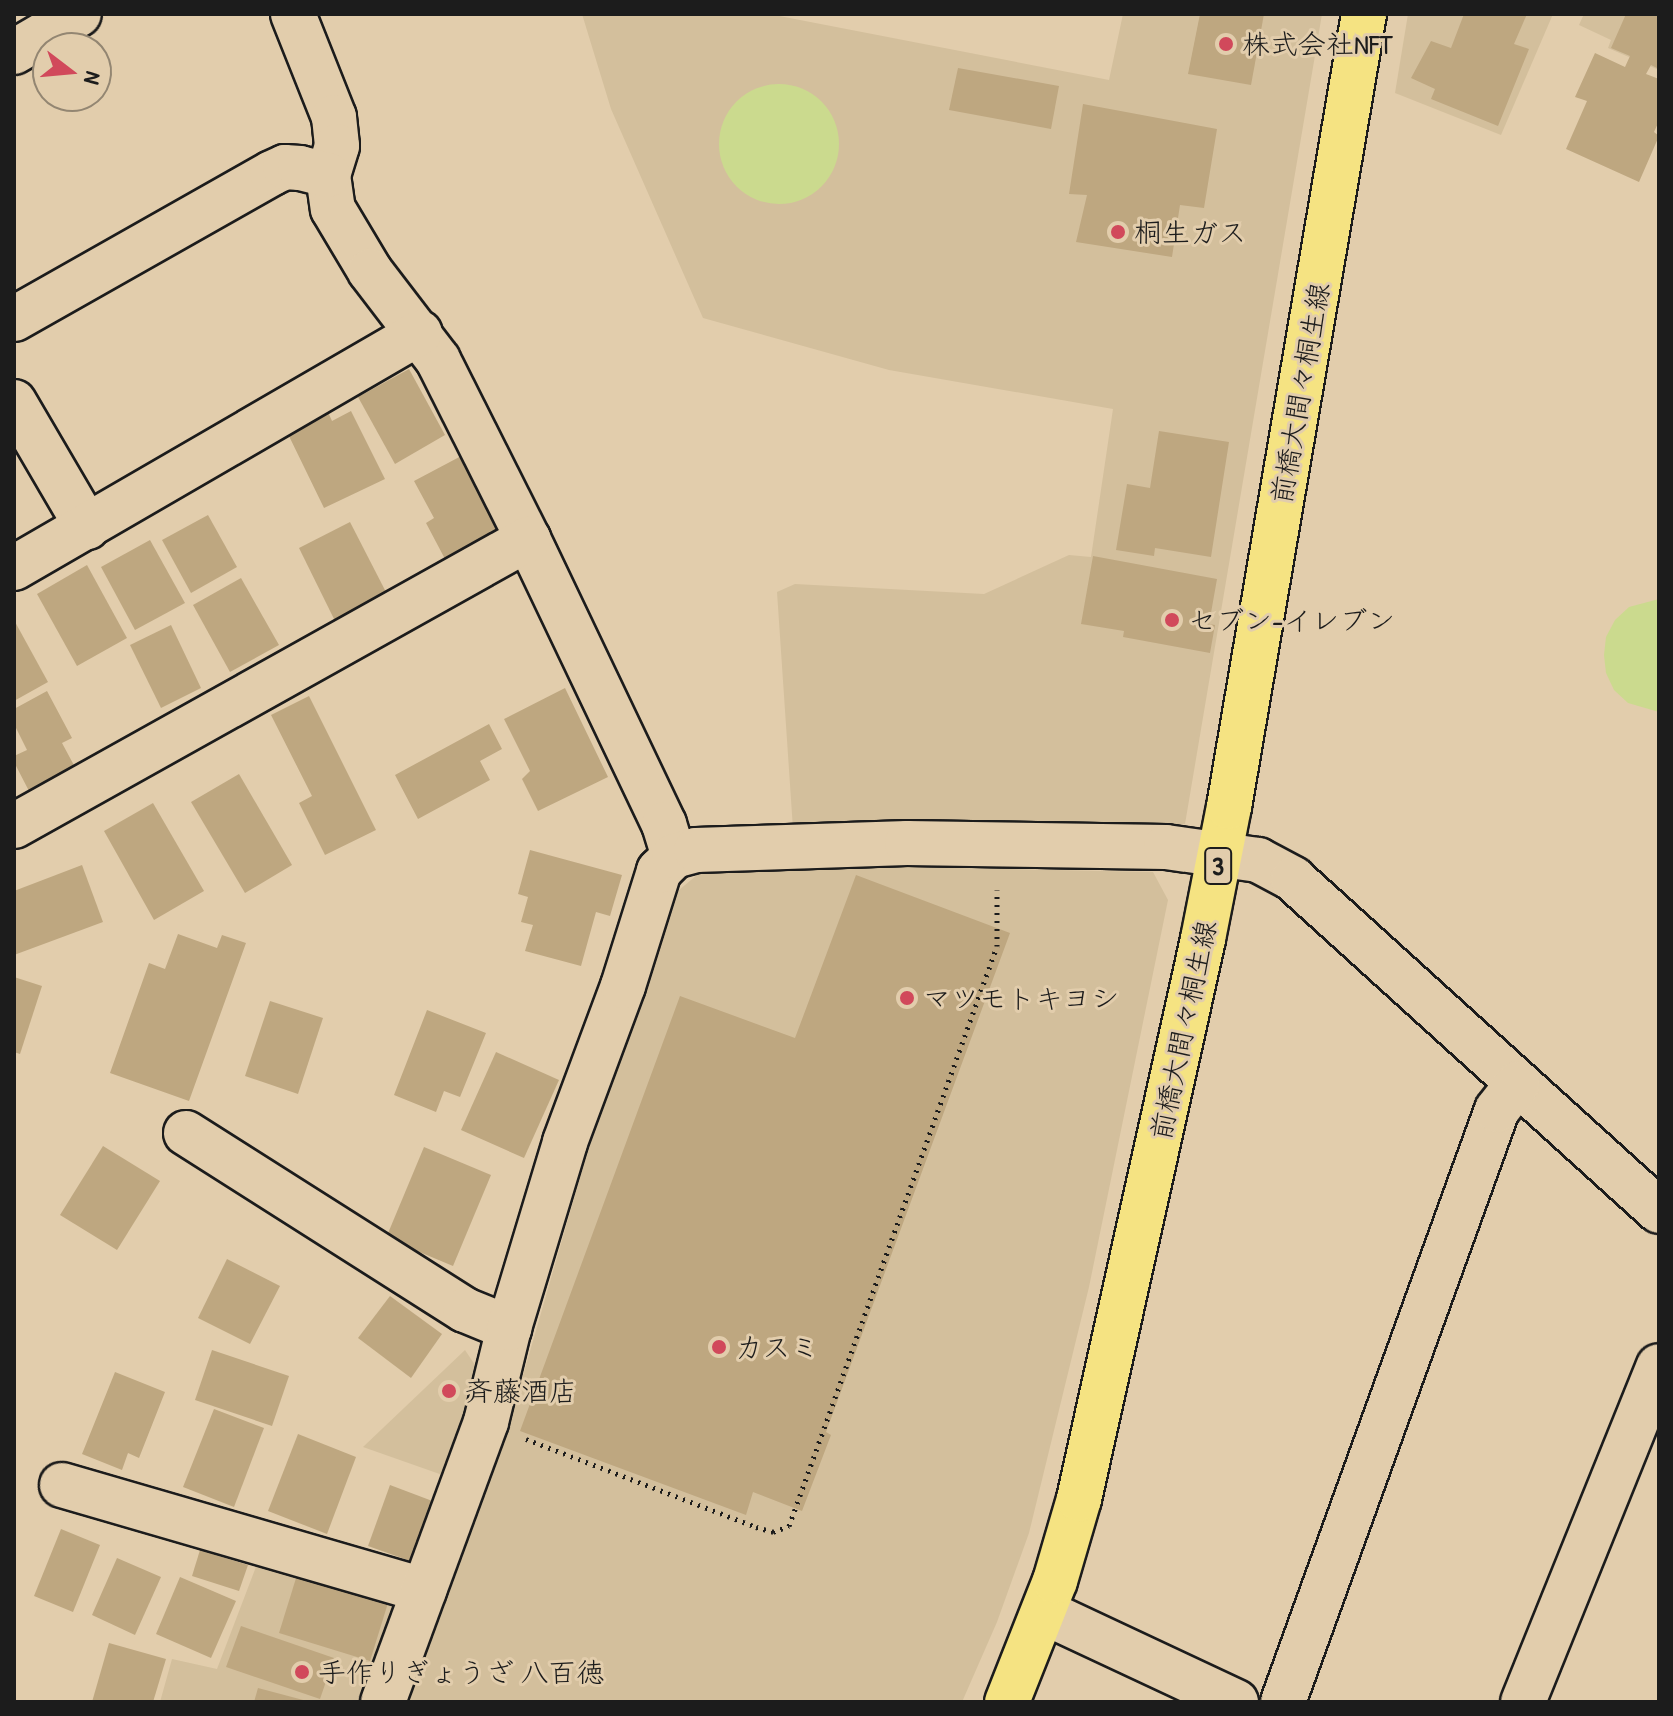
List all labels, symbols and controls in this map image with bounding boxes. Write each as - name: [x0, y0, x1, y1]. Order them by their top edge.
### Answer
- place label: 株式会社NFT: [1242, 27, 1392, 61]
- north arrow: [32, 32, 112, 112]
- marker: 株式会社NFT: [1217, 35, 1235, 53]
- text: N: [77, 68, 109, 88]
- place label: 桐生ガス: [1134, 215, 1246, 249]
- marker: 桐生ガス: [1109, 223, 1127, 241]
- street label: 前橋大間々桐生線: [1264, 280, 1336, 506]
- place label: セブン-イレブン: [1188, 603, 1395, 637]
- marker: セブン-イレブン: [1163, 611, 1181, 629]
- road number: 3: [1204, 844, 1232, 888]
- street label: 前橋大間々桐生線: [1143, 917, 1223, 1143]
- place label: マツモトキヨシ: [923, 981, 1119, 1015]
- marker: マツモトキヨシ: [898, 989, 916, 1007]
- place label: カスミ: [735, 1330, 819, 1364]
- marker: カスミ: [710, 1338, 728, 1356]
- place label: 斉藤酒店: [465, 1374, 577, 1408]
- marker: 斉藤酒店: [440, 1382, 458, 1400]
- place label: 手作りぎょうざ 八百徳: [318, 1655, 604, 1689]
- marker: 手作りぎょうざ 八百徳: [293, 1663, 311, 1681]

